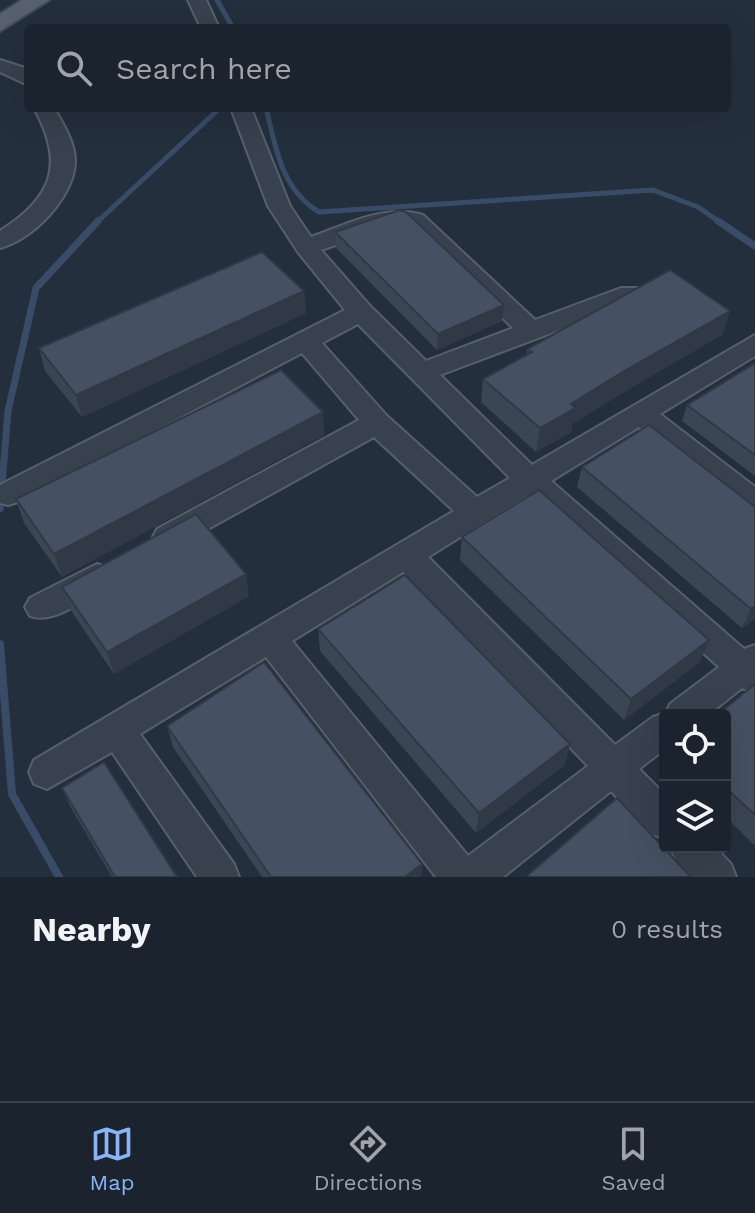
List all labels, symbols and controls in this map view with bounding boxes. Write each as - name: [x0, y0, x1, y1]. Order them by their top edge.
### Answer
- search box: [24, 24, 731, 112]
- icon: search: [52, 46, 96, 90]
- text: Search here: [116, 51, 292, 86]
- map controls: [659, 709, 731, 853]
- button: locate: [659, 709, 731, 781]
- button: layers: [659, 781, 731, 853]
- text: Nearby: [32, 909, 151, 949]
- text: 0 results: [611, 914, 723, 944]
- tab: Map: [90, 1122, 134, 1195]
- tab: Directions: [314, 1122, 422, 1195]
- tab: Saved: [602, 1122, 665, 1195]

